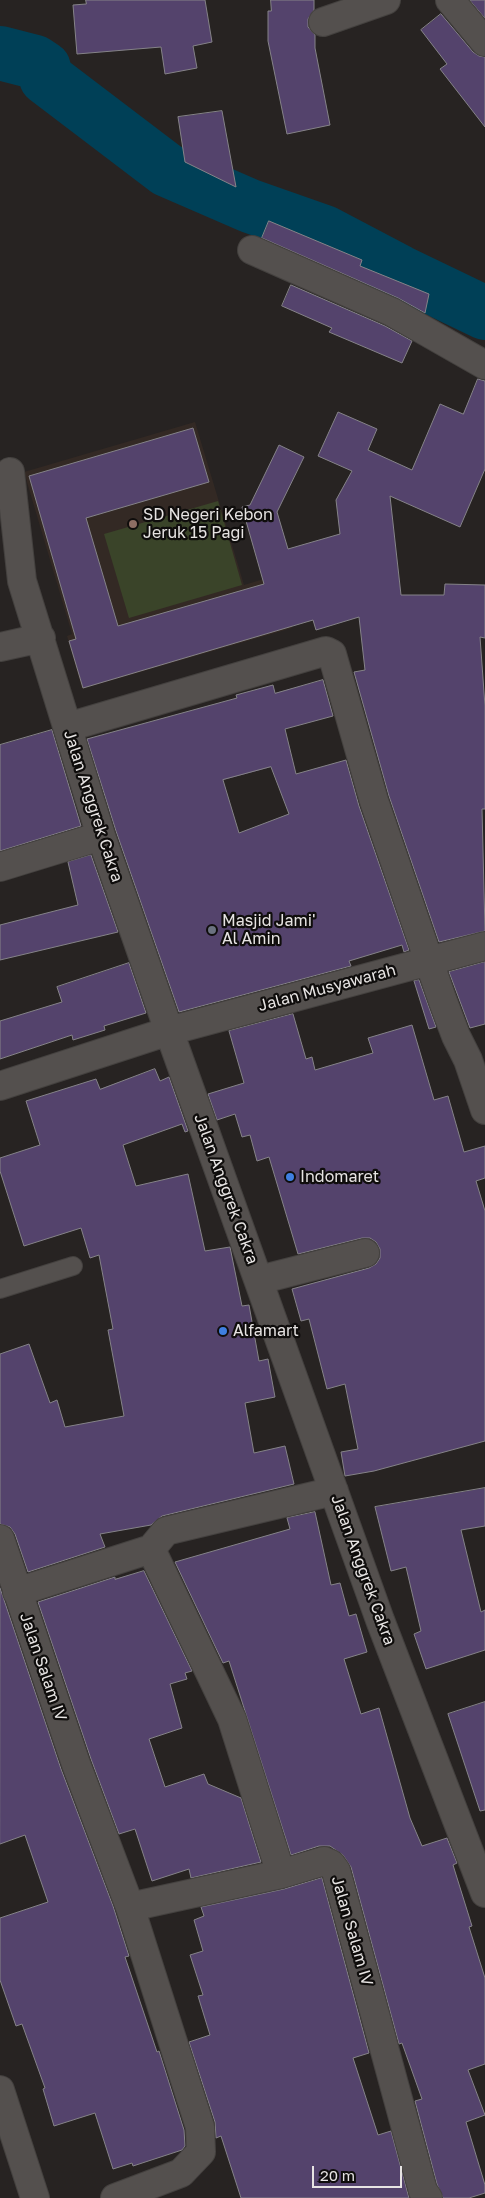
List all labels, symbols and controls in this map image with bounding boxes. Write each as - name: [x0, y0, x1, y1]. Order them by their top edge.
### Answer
- place label: SD Negeri Kebon Jeruk 15 Pagi: [143, 505, 273, 543]
- marker: SD Negeri Kebon Jeruk 15 Pagi: [127, 518, 139, 530]
- street label: Jalan Anggrek Cakra: [59, 728, 127, 884]
- place label: Masjid Jami' Al Amin: [222, 911, 316, 949]
- marker: Masjid Jami' Al Amin: [206, 924, 218, 936]
- street label: Jalan Musyawarah: [256, 960, 398, 1016]
- street label: Jalan Anggrek Cakra: [190, 1111, 262, 1267]
- place label: Indomaret: [300, 1167, 379, 1187]
- marker: Indomaret: [284, 1171, 296, 1183]
- place label: Alfamart: [233, 1321, 299, 1341]
- marker: Alfamart: [217, 1325, 229, 1337]
- street label: Jalan Anggrek Cakra: [327, 1492, 399, 1648]
- street label: Jalan Salam IV: [15, 1610, 71, 1724]
- street label: Jalan Salam IV: [327, 1874, 377, 1988]
- scale bar: [315, 2156, 405, 2188]
- text: 20 m: [320, 2166, 355, 2184]

